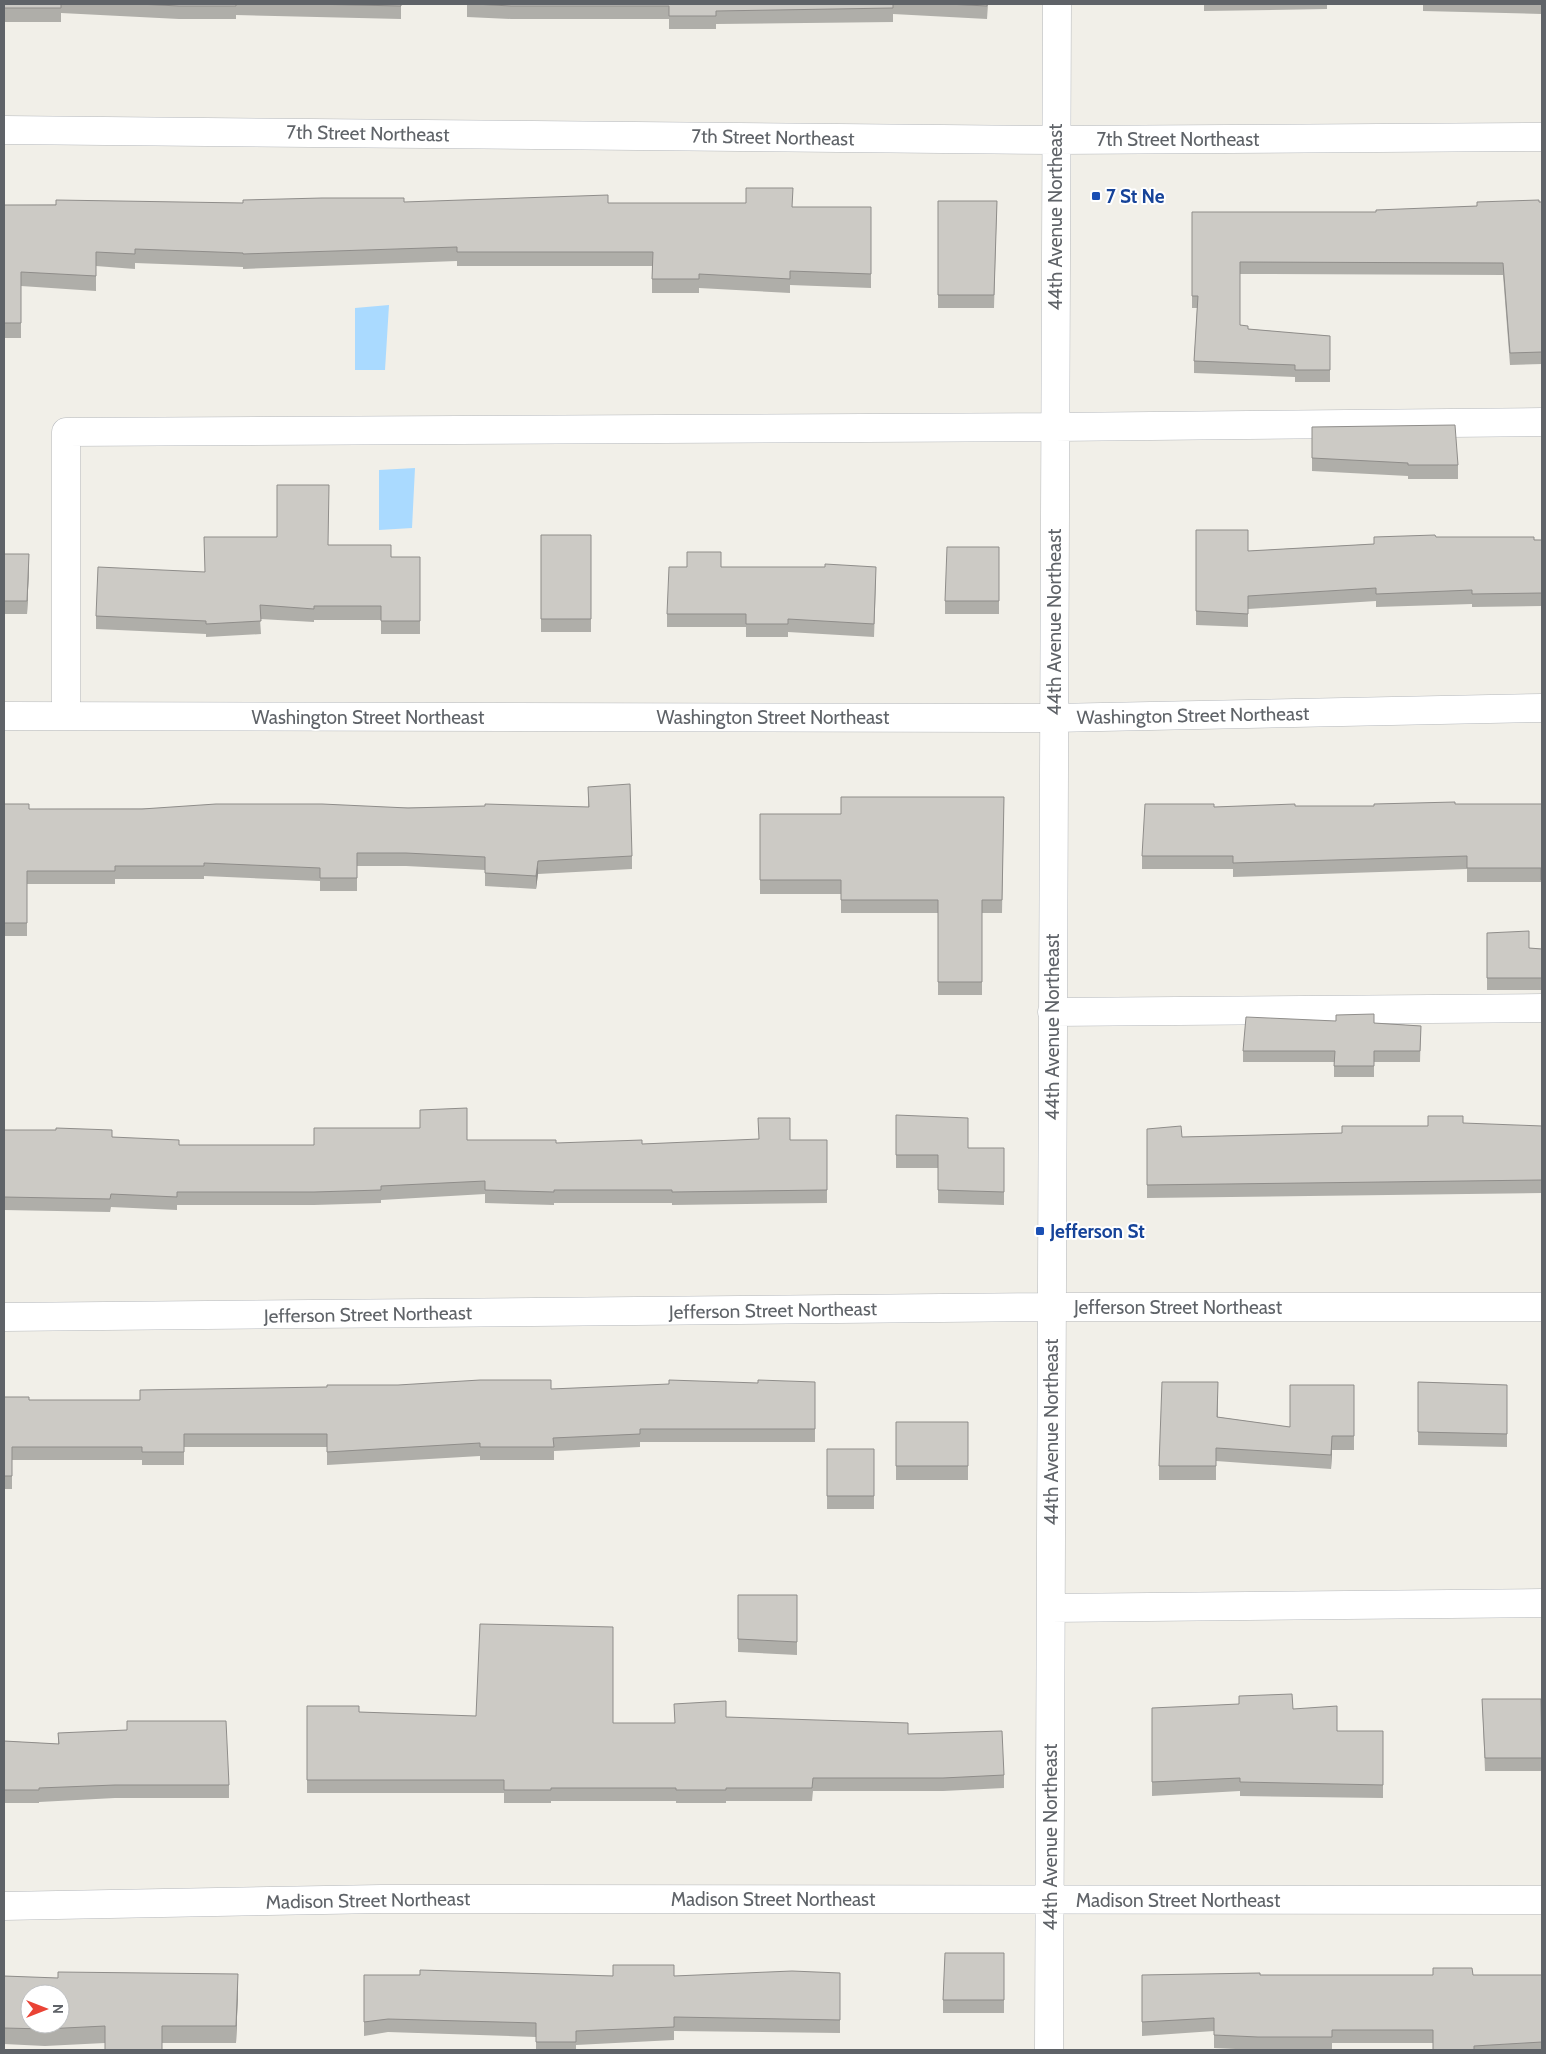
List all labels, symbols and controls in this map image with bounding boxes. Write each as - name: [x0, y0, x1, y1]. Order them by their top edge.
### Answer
- street label: 7th Street Northeast: [286, 121, 450, 146]
- street label: 44th Avenue Northeast: [1044, 123, 1067, 310]
- street label: 7th Street Northeast: [691, 125, 855, 150]
- street label: 7th Street Northeast: [1096, 128, 1260, 151]
- place label: 7 St Ne: [1106, 185, 1165, 208]
- marker: 7 St Ne: [1090, 190, 1102, 202]
- street label: 44th Avenue Northeast: [1043, 528, 1066, 715]
- street label: Washington Street Northeast: [1076, 702, 1310, 729]
- street label: Washington Street Northeast: [252, 706, 485, 729]
- street label: Washington Street Northeast: [657, 706, 890, 729]
- street label: 44th Avenue Northeast: [1041, 933, 1064, 1120]
- place label: Jefferson St: [1049, 1220, 1145, 1243]
- marker: Jefferson St: [1034, 1225, 1046, 1237]
- street label: Jefferson Street Northeast: [1073, 1296, 1283, 1319]
- street label: Jefferson Street Northeast: [668, 1297, 878, 1324]
- street label: Jefferson Street Northeast: [263, 1301, 473, 1328]
- street label: 44th Avenue Northeast: [1040, 1338, 1063, 1525]
- street label: 44th Avenue Northeast: [1039, 1743, 1062, 1930]
- street label: Madison Street Northeast: [265, 1887, 471, 1914]
- street label: Madison Street Northeast: [671, 1888, 876, 1911]
- street label: Madison Street Northeast: [1076, 1889, 1281, 1912]
- north arrow: [20, 1984, 70, 2034]
- text: N: [49, 2004, 67, 2014]

